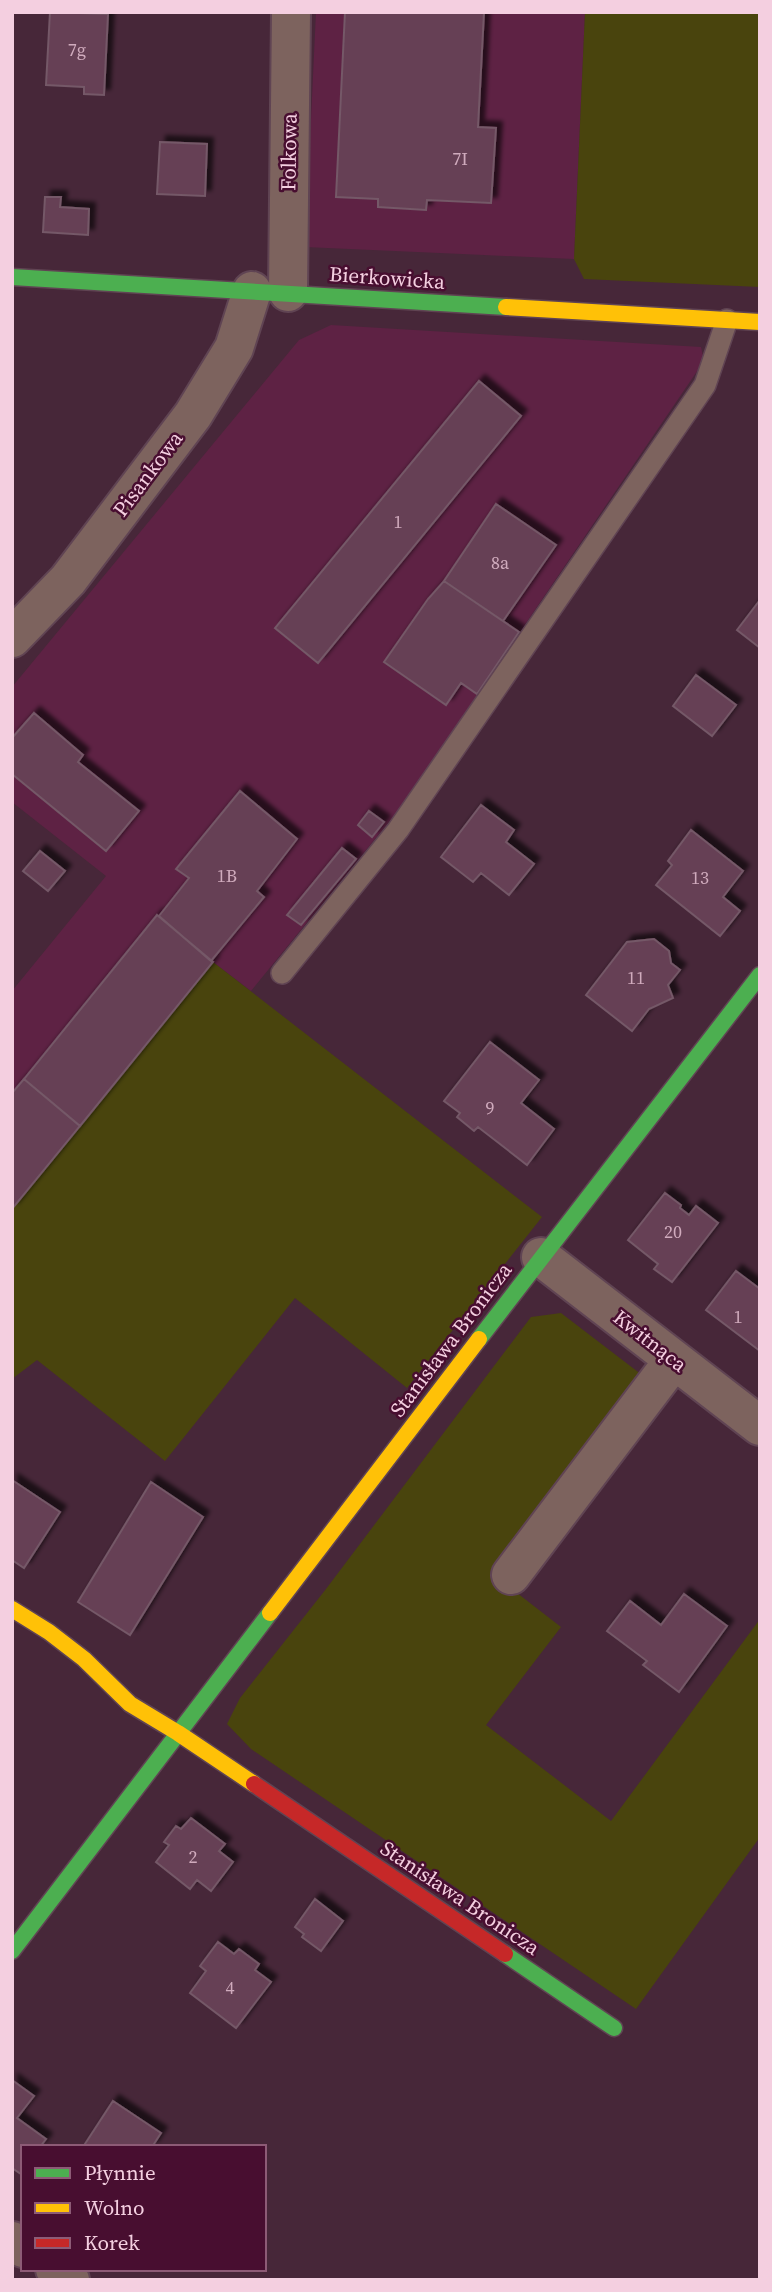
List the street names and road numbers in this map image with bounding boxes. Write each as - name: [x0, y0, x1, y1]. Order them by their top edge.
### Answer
- street label: Folkowa: [273, 113, 304, 191]
- street label: Bierkowicka: [328, 259, 446, 296]
- street label: Pisankowa: [106, 425, 190, 522]
- street label: Stanisława Bronicza: [383, 1256, 518, 1423]
- street label: Kwitnąca: [607, 1303, 693, 1379]
- street label: Stanisława Bronicza: [375, 1833, 546, 1962]

